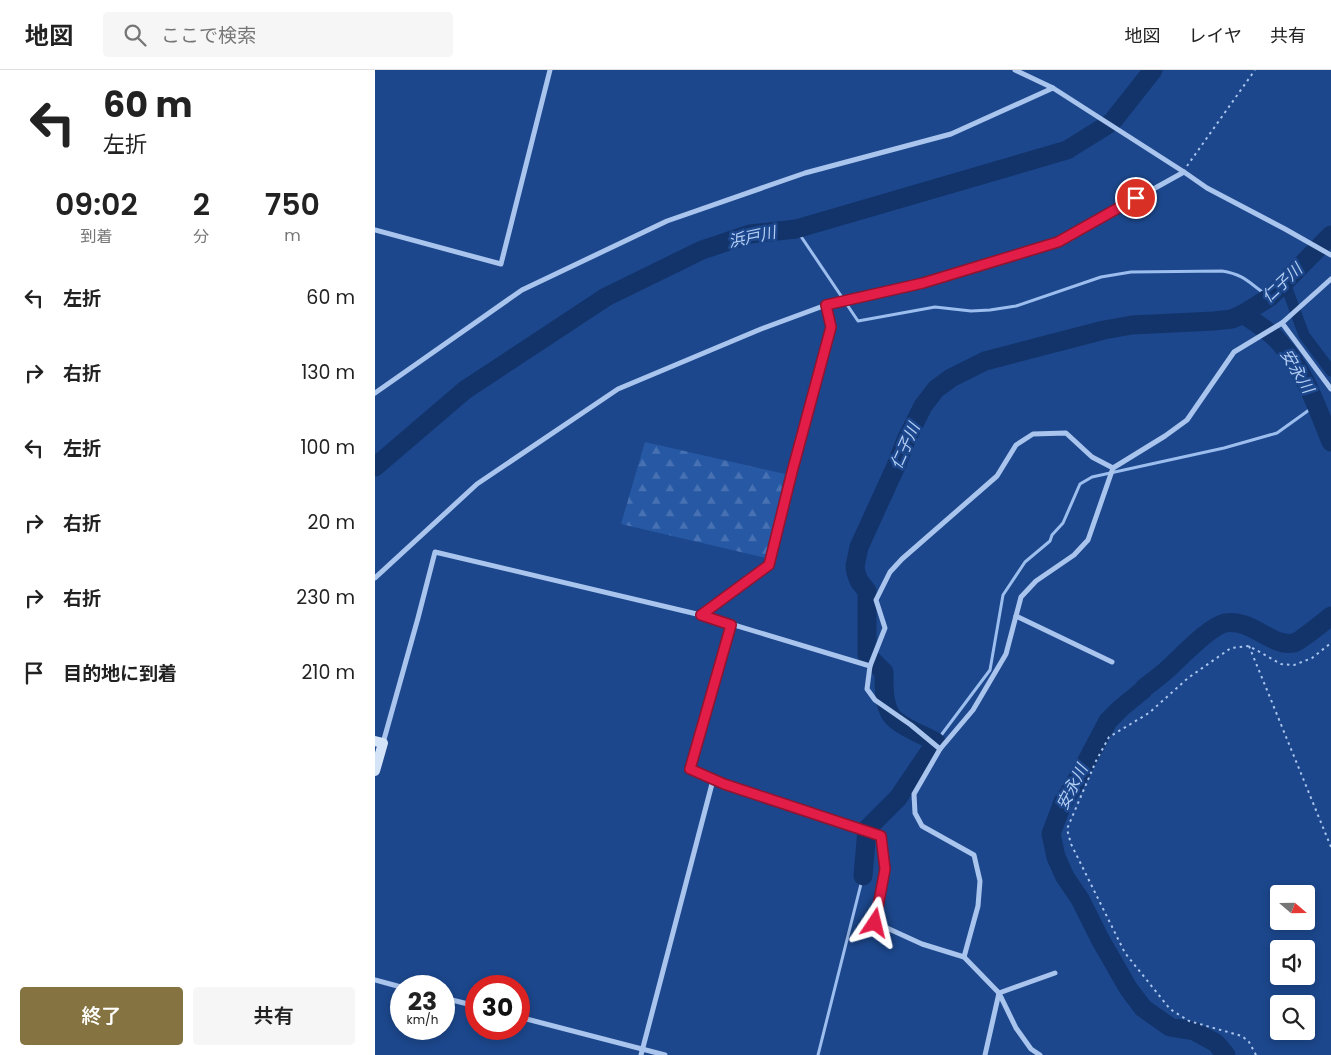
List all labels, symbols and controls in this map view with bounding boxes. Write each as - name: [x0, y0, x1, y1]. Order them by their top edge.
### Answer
- search box: [103, 12, 453, 57]
- text: 地図: [25, 19, 73, 52]
- icon: search: [121, 21, 149, 49]
- text: ここで検索: [161, 22, 256, 49]
- text: 地図: [1125, 23, 1161, 48]
- text: レイヤ: [1189, 23, 1242, 48]
- text: 共有: [1270, 23, 1306, 48]
- text: 60 m: [103, 80, 193, 129]
- icon: left: [20, 90, 85, 155]
- text: 左折: [103, 129, 147, 160]
- pin: [1115, 177, 1157, 219]
- text: 09:02: [55, 183, 138, 226]
- text: 2: [193, 183, 210, 226]
- text: 750: [265, 183, 320, 226]
- icon: arrive: [1122, 184, 1150, 212]
- water label: 浜戸川: [726, 220, 780, 253]
- text: m: [284, 224, 301, 247]
- text: 到着: [80, 225, 112, 248]
- text: 分: [193, 225, 209, 248]
- water label: 仁子川: [1257, 257, 1309, 308]
- icon: left: [20, 284, 48, 312]
- text: 60 m: [306, 284, 355, 311]
- text: 左折: [63, 285, 101, 312]
- water label: 安永川: [1275, 344, 1320, 399]
- icon: right: [20, 359, 48, 387]
- text: 130 m: [301, 359, 355, 386]
- text: 右折: [63, 360, 101, 387]
- water label: 仁子川: [885, 418, 926, 473]
- icon: left: [20, 434, 48, 462]
- text: 100 m: [300, 434, 355, 461]
- text: 左折: [63, 435, 101, 462]
- icon: right: [20, 509, 48, 537]
- text: 20 m: [307, 509, 355, 536]
- text: 右折: [63, 510, 101, 537]
- icon: right: [20, 584, 48, 612]
- text: 230 m: [296, 584, 355, 611]
- text: 右折: [63, 585, 101, 612]
- icon: arrive: [20, 659, 48, 687]
- text: 210 m: [301, 659, 355, 686]
- text: 目的地に到着: [63, 660, 177, 687]
- water label: 安永川: [1051, 759, 1094, 814]
- north arrow: [1270, 885, 1315, 930]
- map controls: [1270, 885, 1315, 1040]
- position arrow: [848, 896, 900, 948]
- button: sound: [1270, 940, 1315, 985]
- speed limit sign: 30: [465, 975, 530, 1040]
- text: 23: [408, 984, 437, 1019]
- button: 終了: [20, 987, 183, 1045]
- button: 共有: [193, 987, 355, 1045]
- button: search: [1270, 995, 1315, 1040]
- text: km/h: [407, 1011, 438, 1028]

